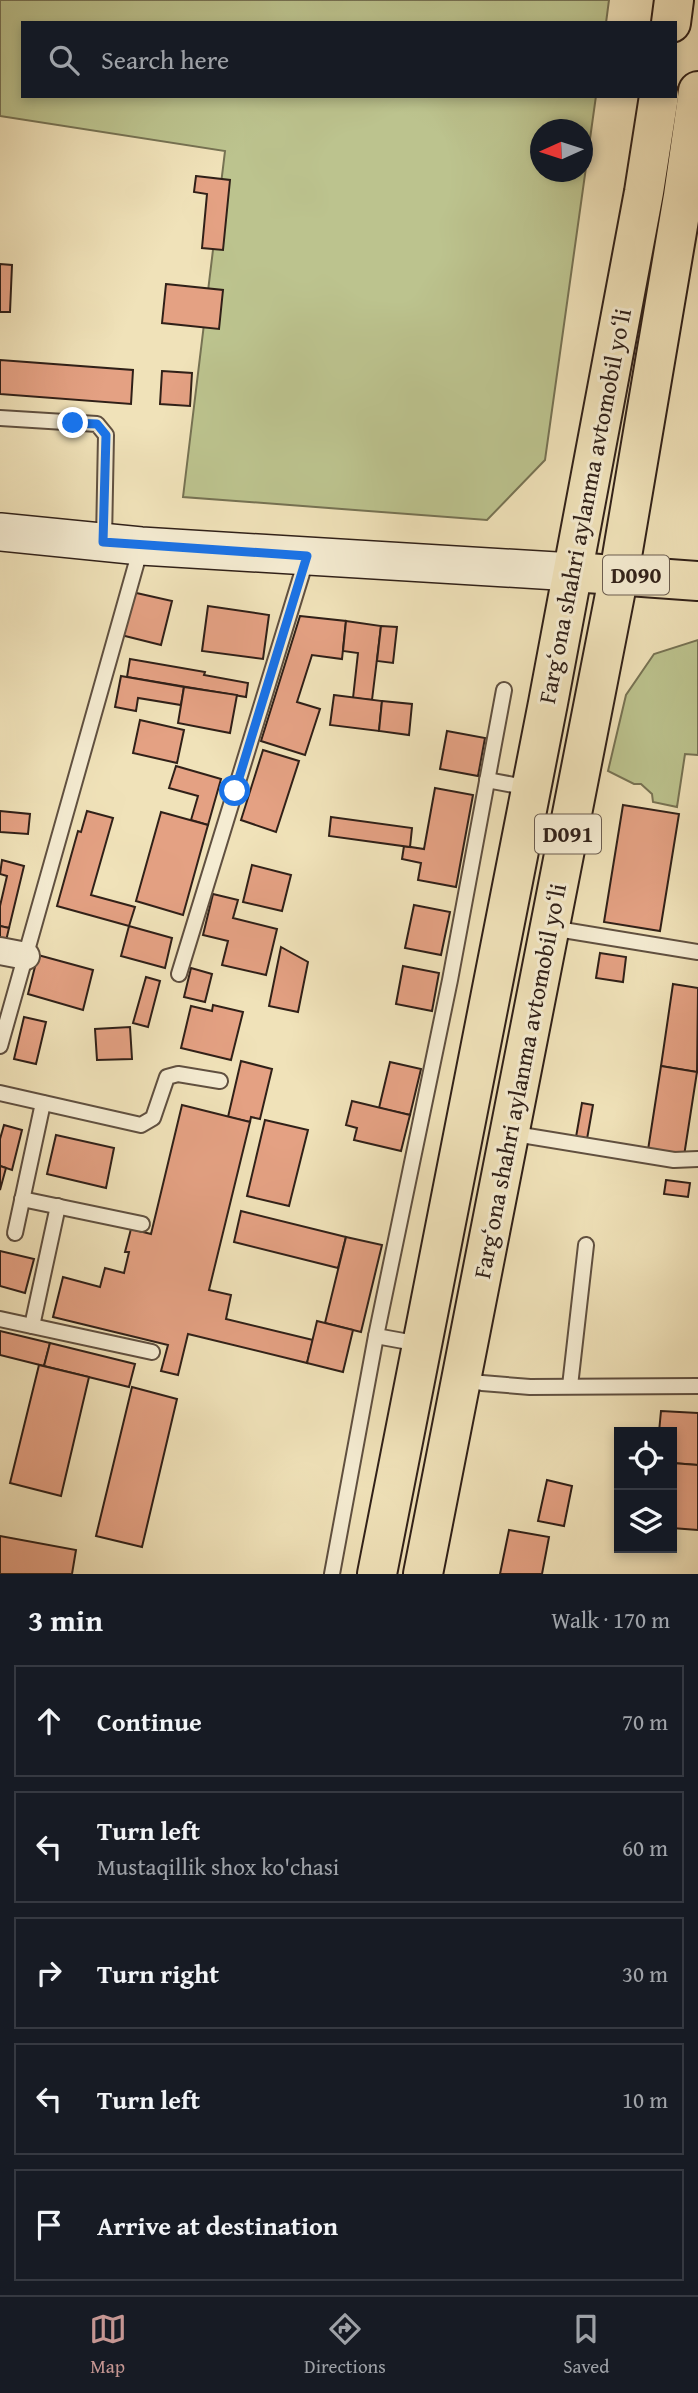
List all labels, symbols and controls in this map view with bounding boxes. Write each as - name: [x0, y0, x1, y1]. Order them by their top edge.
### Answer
- search box: [21, 21, 677, 98]
- text: Search here: [101, 40, 229, 79]
- icon: search: [45, 41, 83, 79]
- north arrow: [530, 119, 593, 182]
- street label: Fargʻona shahri aylanma avtomobil yoʻli: [529, 305, 640, 706]
- route end: [57, 407, 88, 438]
- road number: D090: [603, 555, 669, 594]
- route start: [219, 775, 250, 806]
- road number: D091: [535, 814, 601, 854]
- street label: Fargʻona shahri aylanma avtomobil yoʻli: [464, 880, 575, 1281]
- map controls: [614, 1427, 677, 1553]
- button: locate: [614, 1427, 677, 1490]
- button: layers: [614, 1490, 677, 1553]
- text: 3 min: [28, 1598, 103, 1642]
- text: Walk · 170 m: [551, 1603, 670, 1636]
- icon: ahead: [30, 1702, 68, 1740]
- text: Continue: [97, 1702, 202, 1741]
- text: 70 m: [622, 1705, 668, 1738]
- text: Turn left: [97, 1811, 200, 1850]
- icon: left: [30, 1828, 68, 1866]
- text: 60 m: [622, 1831, 668, 1864]
- text: Mustaqillik shox ko'chasi: [97, 1850, 339, 1883]
- icon: right: [30, 1954, 68, 1992]
- text: Turn right: [97, 1954, 219, 1993]
- text: 30 m: [622, 1957, 668, 1990]
- icon: left: [30, 2080, 68, 2118]
- text: Turn left: [97, 2080, 200, 2119]
- text: 10 m: [622, 2083, 668, 2116]
- icon: arrive: [30, 2206, 68, 2244]
- text: Arrive at destination: [97, 2206, 338, 2245]
- tab: Map: [89, 2310, 127, 2380]
- tab: Directions: [304, 2310, 386, 2380]
- tab: Saved: [563, 2310, 609, 2380]

